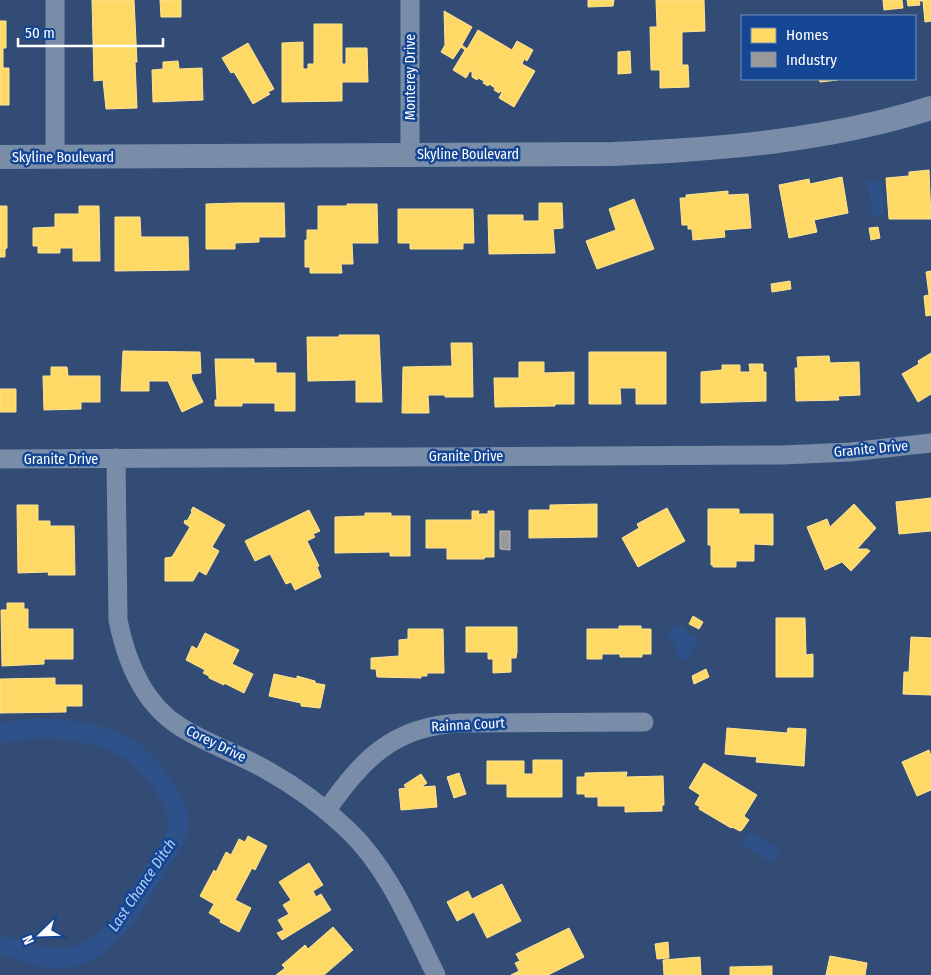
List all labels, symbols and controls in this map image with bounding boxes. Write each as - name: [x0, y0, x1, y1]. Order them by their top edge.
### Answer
- scale bar: [18, 15, 162, 47]
- legend: [741, 15, 916, 80]
- text: 50 m: [25, 24, 55, 42]
- text: Homes: [786, 26, 828, 44]
- street label: Monterey Drive: [402, 34, 419, 120]
- text: Industry: [786, 51, 837, 69]
- street label: Skyline Boulevard: [417, 146, 519, 163]
- street label: Skyline Boulevard: [12, 149, 114, 166]
- street label: Granite Drive: [833, 437, 909, 461]
- street label: Granite Drive: [429, 448, 503, 465]
- street label: Granite Drive: [24, 451, 98, 468]
- street label: Rainna Court: [431, 715, 506, 735]
- street label: Corey Drive: [183, 722, 249, 766]
- water label: Last Chance Ditch: [104, 835, 180, 935]
- north arrow: [15, 910, 65, 960]
- text: N: [19, 933, 38, 947]

